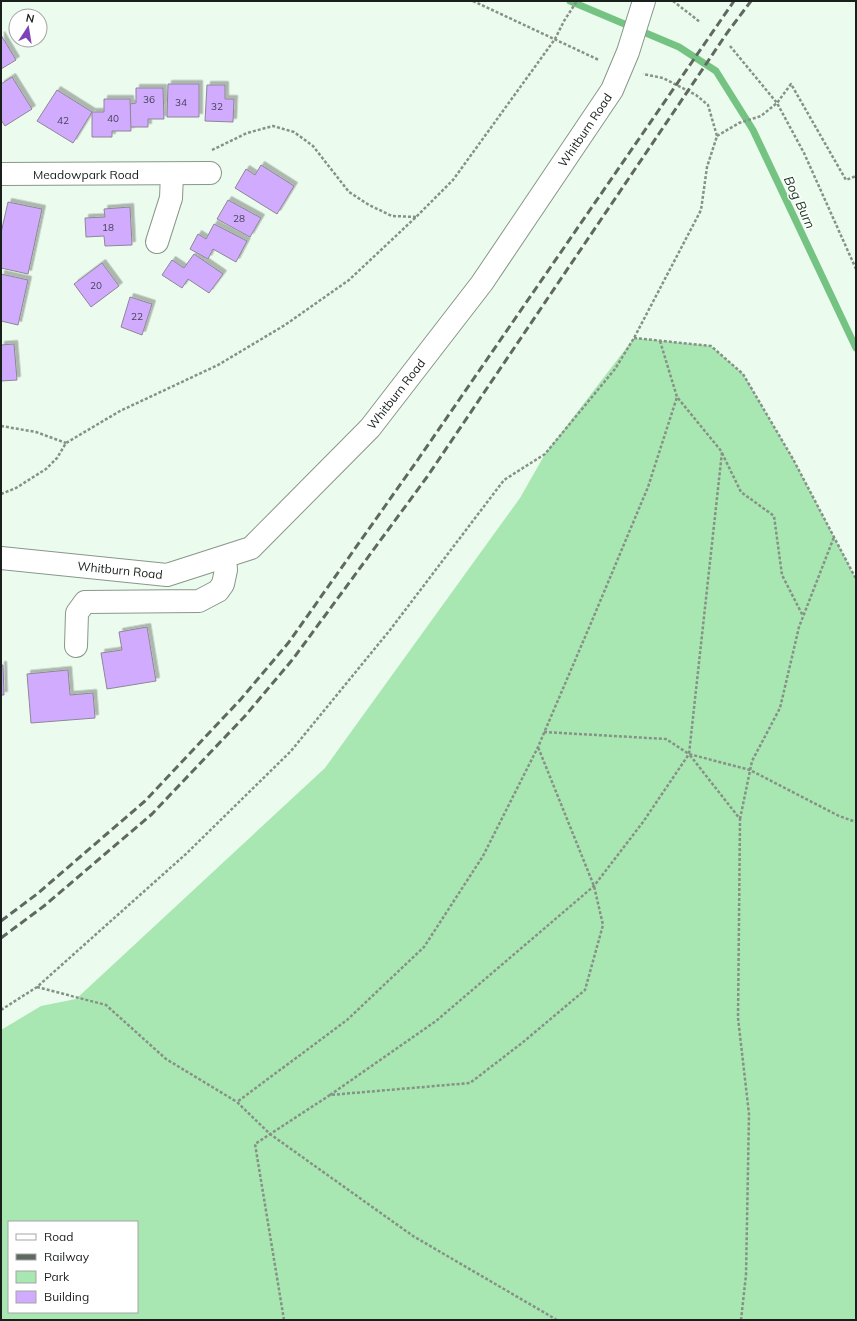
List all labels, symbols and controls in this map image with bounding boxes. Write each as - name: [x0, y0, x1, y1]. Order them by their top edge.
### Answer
- north arrow: [8, 8, 48, 48]
- text: N: [25, 11, 36, 26]
- street label: Whitburn Road: [555, 90, 615, 170]
- house number: 36: [143, 93, 155, 106]
- house number: 34: [175, 96, 187, 109]
- house number: 32: [211, 100, 223, 113]
- house number: 40: [107, 112, 119, 125]
- house number: 42: [57, 114, 69, 127]
- street label: Meadowpark Road: [33, 167, 139, 182]
- water label: Bog Burn: [781, 173, 819, 231]
- house number: 28: [233, 212, 245, 225]
- house number: 18: [102, 221, 114, 234]
- house number: 20: [90, 279, 102, 292]
- house number: 22: [131, 310, 143, 323]
- street label: Whitburn Road: [364, 356, 428, 432]
- street label: Whitburn Road: [77, 558, 163, 582]
- legend: [8, 1221, 138, 1313]
- text: Road: [44, 1229, 73, 1244]
- text: Railway: [44, 1249, 90, 1264]
- text: Park: [44, 1269, 70, 1284]
- text: Building: [44, 1289, 89, 1304]

